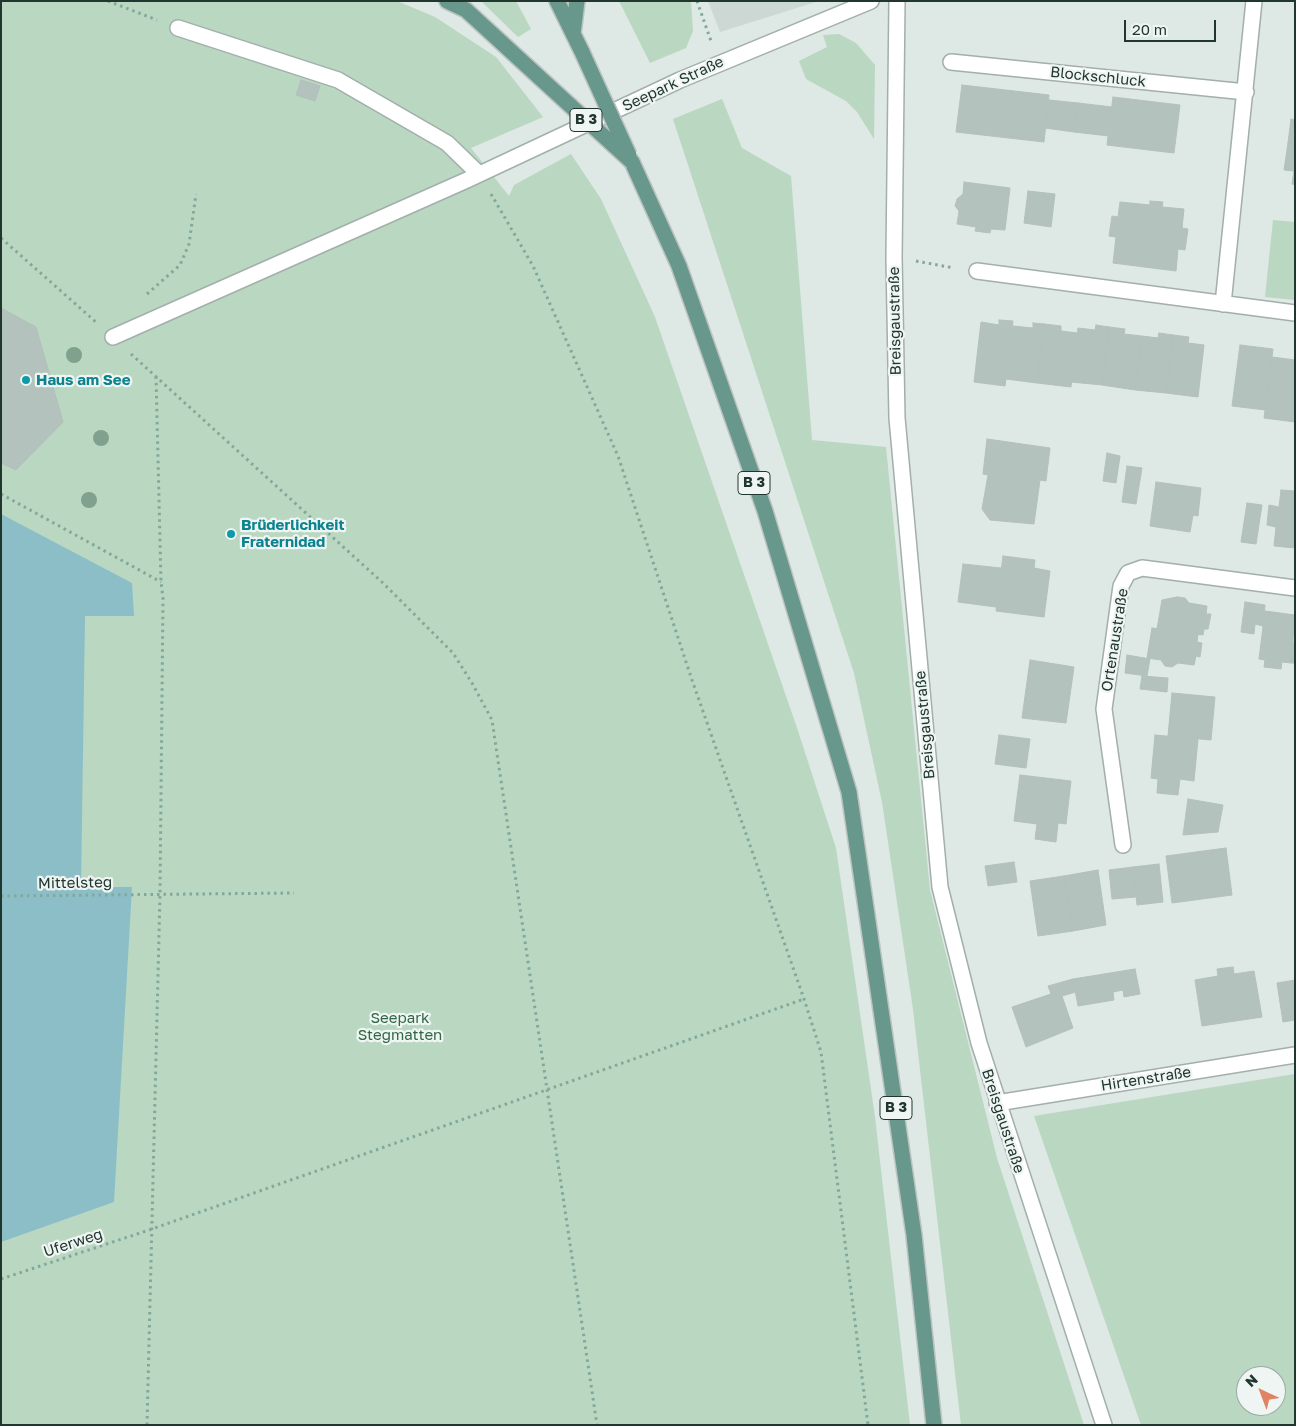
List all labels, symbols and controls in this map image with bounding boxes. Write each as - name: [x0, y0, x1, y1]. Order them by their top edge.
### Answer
- scale bar: [1126, 10, 1218, 42]
- text: 20 m: [1132, 20, 1167, 38]
- street label: Seepark Straße: [620, 53, 726, 115]
- street label: Blockschluck: [1049, 63, 1147, 91]
- road number: B 3: [570, 108, 602, 132]
- street label: Breisgaustraße: [885, 266, 905, 376]
- place label: Haus am See: [36, 371, 130, 389]
- marker: Haus am See: [20, 374, 32, 386]
- road number: B 3: [738, 472, 770, 494]
- place label: Brüderlichkeit Fraternidad: [241, 516, 344, 551]
- marker: Brüderlichkeit Fraternidad: [225, 528, 237, 540]
- street label: Ortenaustraße: [1098, 587, 1132, 693]
- street label: Breisgaustraße: [911, 670, 939, 780]
- street label: Mittelsteg: [38, 873, 112, 893]
- park label: Seepark Stegmatten: [358, 1009, 442, 1044]
- street label: Hirtenstraße: [1100, 1063, 1192, 1095]
- street label: Breisgaustraße: [978, 1067, 1028, 1175]
- road number: B 3: [880, 1096, 912, 1120]
- street label: Uferweg: [41, 1225, 105, 1261]
- north arrow: [1236, 1366, 1286, 1416]
- text: N: [1241, 1371, 1261, 1390]

